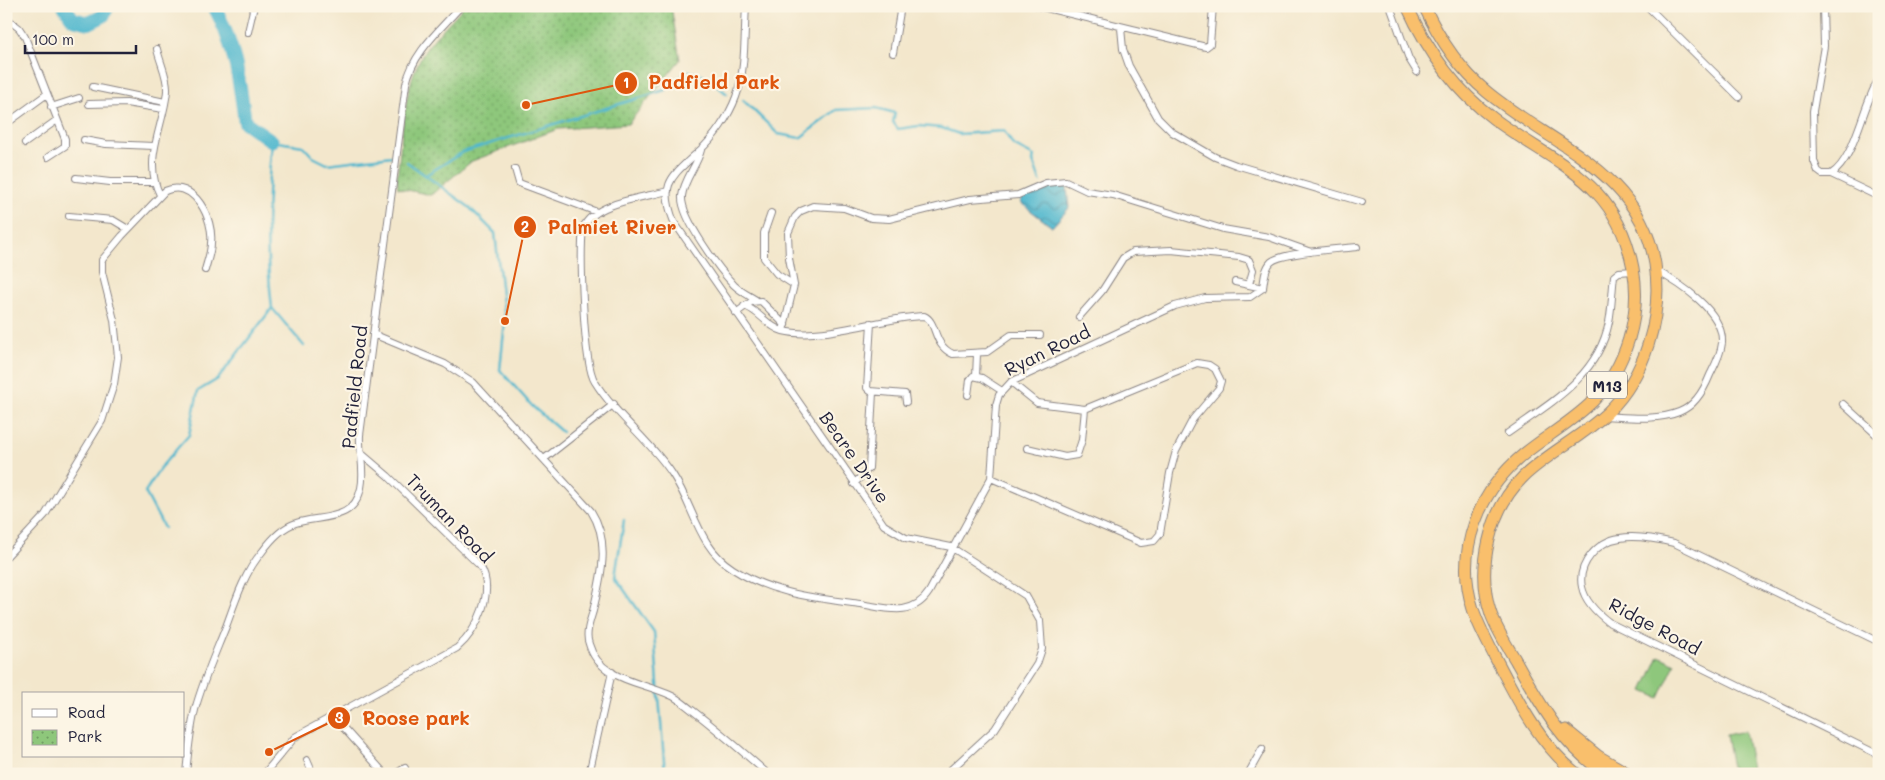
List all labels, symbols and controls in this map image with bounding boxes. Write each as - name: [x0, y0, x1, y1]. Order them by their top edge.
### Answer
- scale bar: [25, 22, 136, 54]
- text: 100 m: [32, 29, 74, 49]
- callout: Padfield Park: [613, 66, 789, 100]
- text: Padfield Park: [648, 69, 780, 94]
- text: 1: [623, 72, 629, 92]
- callout: Palmiet River: [512, 210, 686, 244]
- text: Palmiet River: [548, 214, 677, 239]
- text: 2: [521, 216, 529, 236]
- street label: Ryan Road: [1000, 319, 1094, 381]
- street label: Padfield Road: [336, 324, 372, 450]
- road number: M13: [1587, 372, 1627, 398]
- street label: Beare Drive: [814, 406, 896, 508]
- street label: Truman Road: [401, 468, 499, 568]
- street label: Ridge Road: [1605, 592, 1705, 660]
- legend: [22, 692, 185, 758]
- callout: Roose park: [327, 701, 479, 735]
- text: Road: [68, 702, 105, 722]
- text: Roose park: [362, 705, 470, 730]
- text: 3: [334, 707, 344, 727]
- text: Park: [68, 726, 102, 746]

